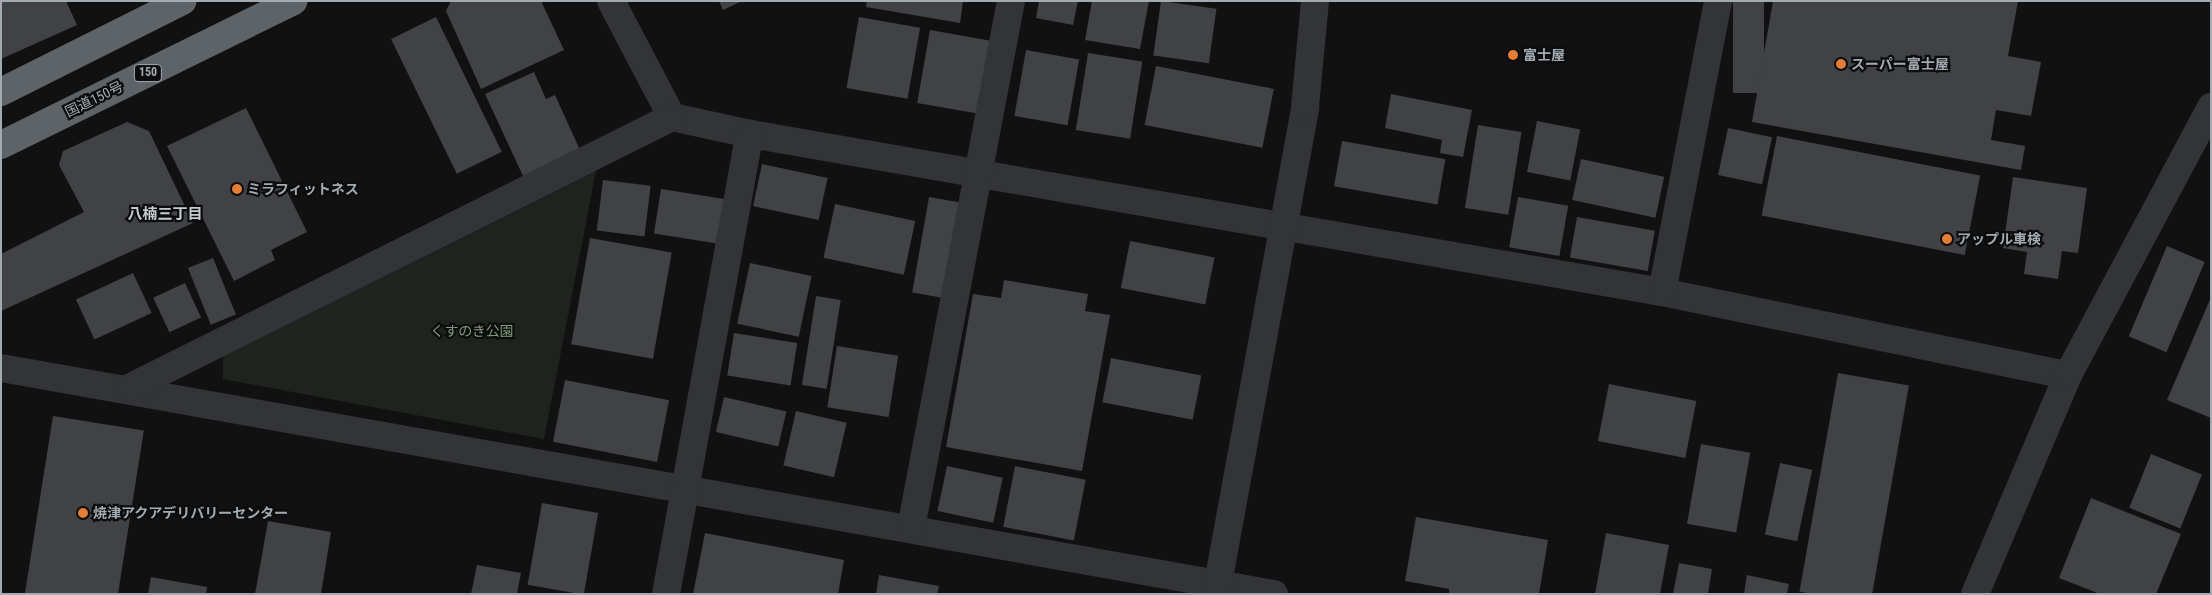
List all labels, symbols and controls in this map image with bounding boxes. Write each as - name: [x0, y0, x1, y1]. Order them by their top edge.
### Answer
- place label: 富士屋: [1523, 47, 1565, 63]
- marker: 富士屋: [1507, 49, 1519, 61]
- place label: スーパー富士屋: [1851, 56, 1949, 72]
- marker: スーパー富士屋: [1835, 58, 1847, 70]
- road number: 150: [133, 64, 163, 82]
- street label: 国道150号: [62, 78, 126, 120]
- place label: ミラフィットネス: [247, 181, 359, 197]
- marker: ミラフィットネス: [231, 183, 243, 195]
- district label: 八楠三丁目: [128, 206, 202, 224]
- place label: アップル車検: [1957, 231, 2041, 247]
- marker: アップル車検: [1941, 233, 1953, 245]
- park label: くすのき公園: [430, 323, 514, 339]
- place label: 焼津アクアデリバリーセンター: [93, 505, 289, 521]
- marker: 焼津アクアデリバリーセンター: [77, 507, 89, 519]

